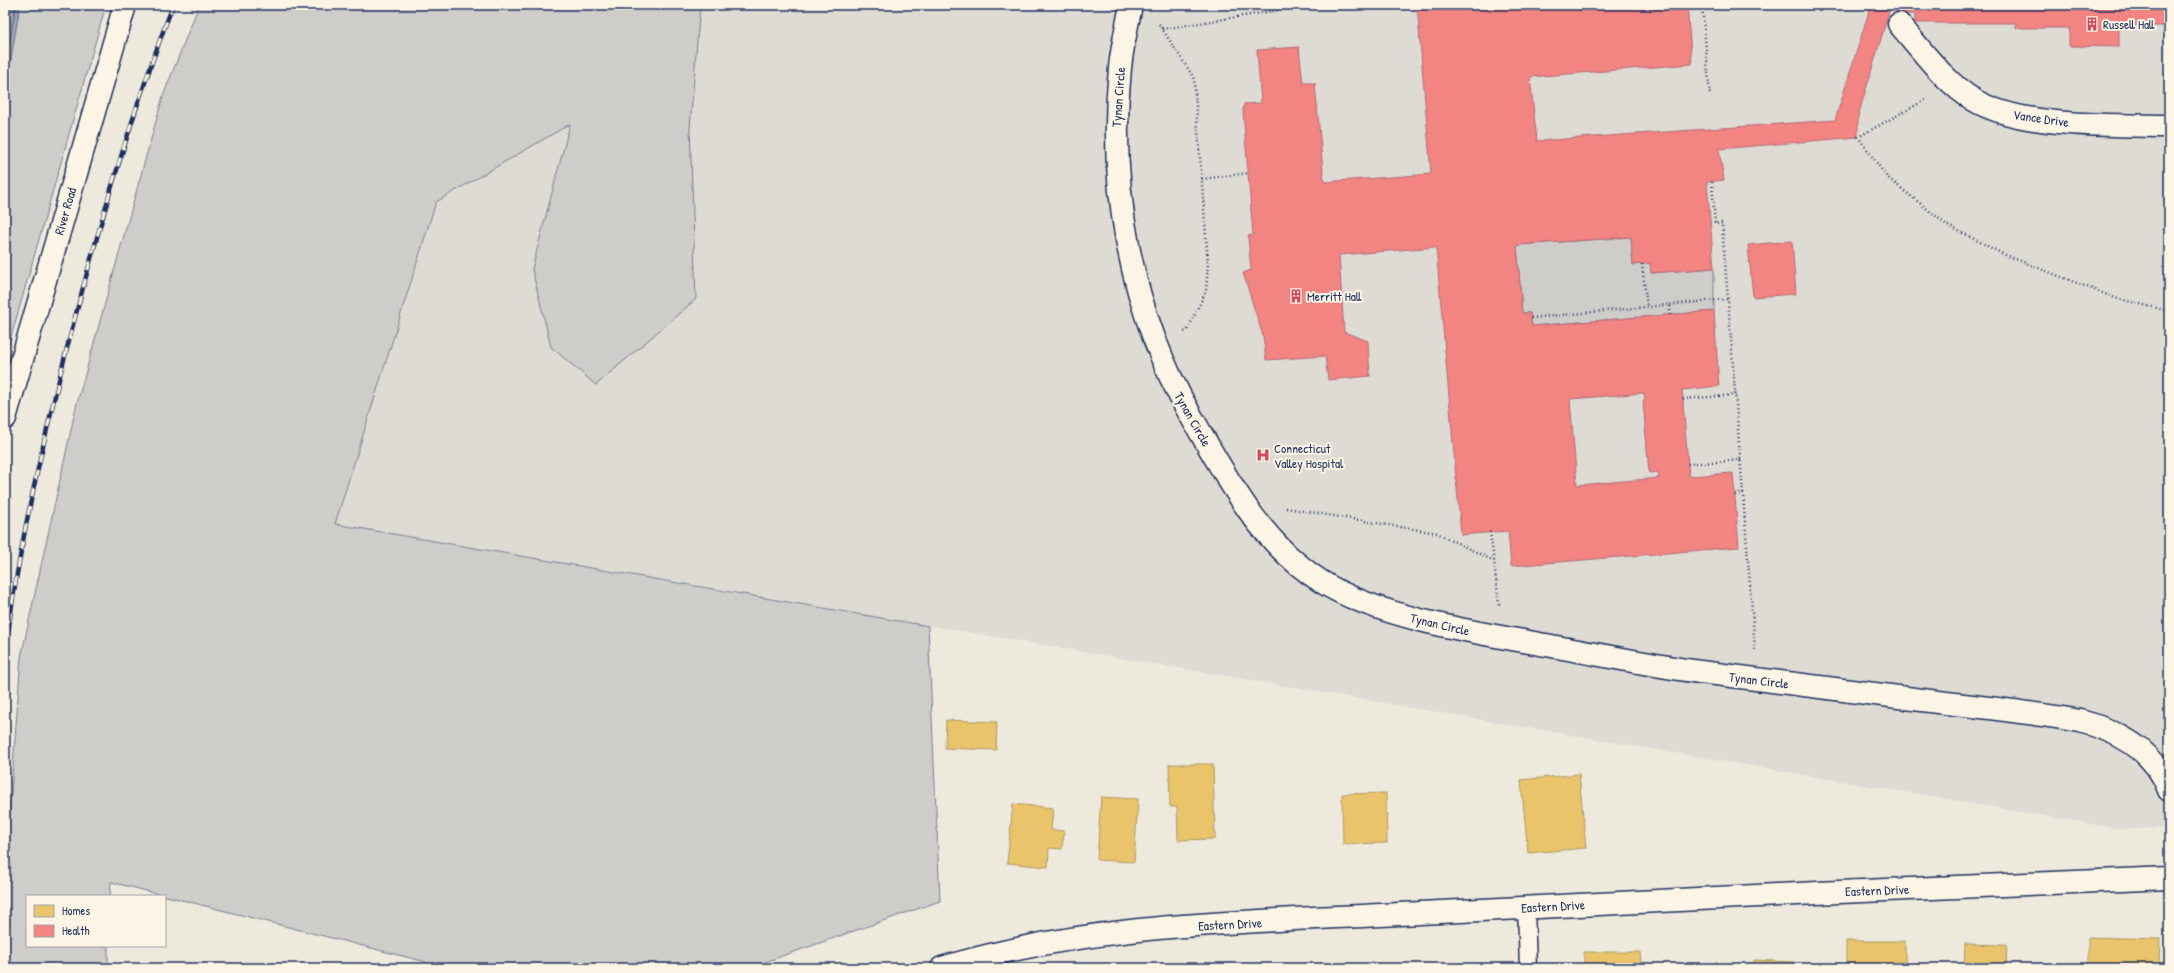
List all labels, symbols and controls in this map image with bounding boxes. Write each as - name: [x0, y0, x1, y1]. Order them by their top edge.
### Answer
- place label: Russell Hall: [2103, 15, 2155, 33]
- building icon: Russell Hall: [2084, 16, 2100, 32]
- street label: Tynan Circle: [1107, 66, 1129, 128]
- street label: Vance Drive: [2012, 105, 2070, 131]
- street label: River Road: [50, 185, 80, 237]
- place label: Merritt Hall: [1307, 287, 1362, 305]
- building icon: Merritt Hall: [1288, 288, 1304, 304]
- street label: Tynan Circle: [1170, 388, 1216, 450]
- place label: Connecticut Valley Hospital: [1274, 439, 1344, 472]
- hospital icon: Connecticut Valley Hospital: [1255, 447, 1271, 463]
- street label: Tynan Circle: [1409, 608, 1471, 640]
- street label: Tynan Circle: [1728, 667, 1790, 693]
- street label: Eastern Drive: [1845, 880, 1909, 900]
- legend: [26, 895, 166, 947]
- street label: Eastern Drive: [1521, 895, 1585, 917]
- text: Homes: [62, 902, 90, 919]
- street label: Eastern Drive: [1198, 913, 1262, 935]
- text: Health: [62, 922, 89, 939]

